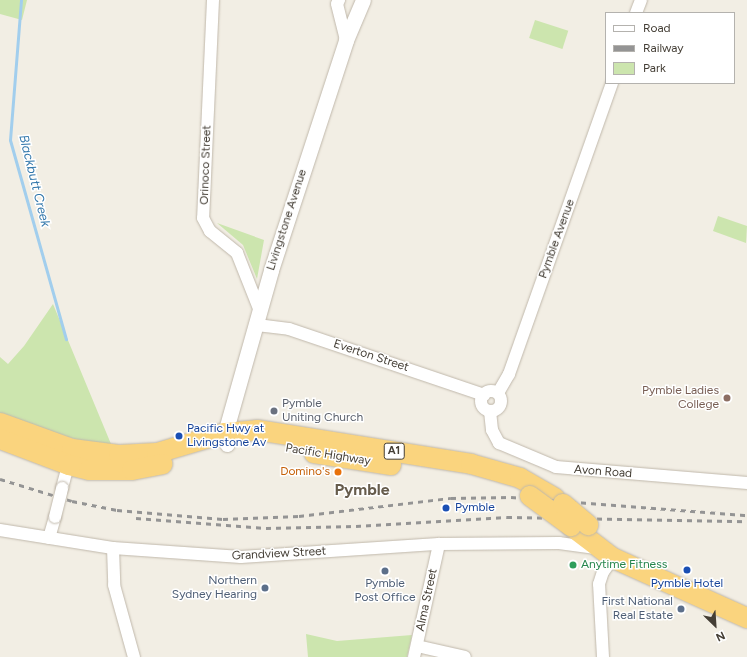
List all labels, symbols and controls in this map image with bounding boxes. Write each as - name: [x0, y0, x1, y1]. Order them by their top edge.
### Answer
- legend: [605, 12, 735, 84]
- text: Road: [643, 21, 671, 35]
- text: Railway: [643, 41, 684, 55]
- text: Park: [643, 61, 666, 75]
- street label: Orinoco Street: [197, 125, 215, 205]
- water label: Blackbutt Creek: [15, 133, 53, 229]
- street label: Livingstone Avenue: [264, 168, 310, 272]
- street label: Pymble Avenue: [536, 197, 578, 281]
- street label: Everton Street: [331, 337, 411, 375]
- place label: Pymble Ladies College: [642, 384, 719, 412]
- marker: Pymble Ladies College: [722, 393, 732, 403]
- place label: Pymble Uniting Church: [282, 397, 363, 425]
- marker: Pymble Uniting Church: [269, 406, 279, 416]
- place label: Pacific Hwy at Livingstone Av: [187, 422, 266, 450]
- marker: Pacific Hwy at Livingstone Av: [174, 431, 184, 441]
- street label: Pacific Highway: [284, 441, 372, 469]
- road number: A1: [383, 442, 405, 460]
- street label: Avon Road: [573, 463, 633, 481]
- place label: Domino's: [280, 465, 330, 479]
- marker: Domino's: [333, 467, 343, 477]
- district label: Pymble: [334, 480, 390, 500]
- place label: Pymble: [455, 501, 495, 515]
- marker: Pymble: [440, 502, 452, 514]
- street label: Grandview Street: [231, 544, 327, 564]
- place label: Anytime Fitness: [581, 558, 667, 572]
- marker: Anytime Fitness: [568, 560, 578, 570]
- marker: Pymble Hotel: [682, 565, 692, 575]
- marker: Pymble Post Office: [380, 566, 390, 576]
- street label: Alma Street: [413, 567, 441, 633]
- place label: Northern Sydney Hearing: [172, 574, 257, 602]
- place label: Pymble Post Office: [355, 577, 415, 605]
- place label: Pymble Hotel: [651, 577, 723, 591]
- marker: Northern Sydney Hearing: [260, 583, 270, 593]
- place label: First National Real Estate: [601, 595, 673, 623]
- marker: First National Real Estate: [676, 604, 686, 614]
- north arrow: [695, 605, 735, 645]
- text: N: [714, 629, 727, 644]

